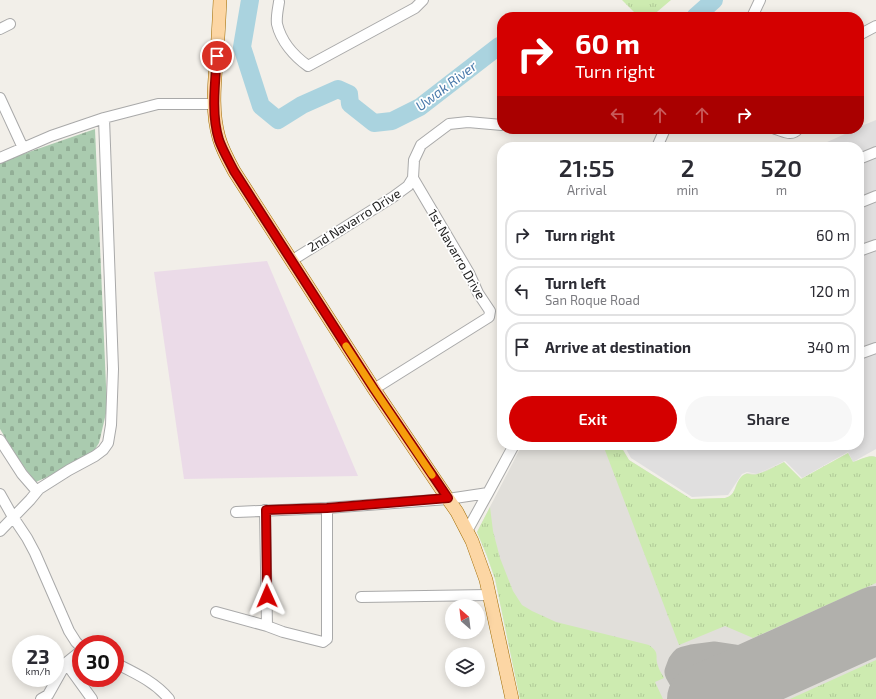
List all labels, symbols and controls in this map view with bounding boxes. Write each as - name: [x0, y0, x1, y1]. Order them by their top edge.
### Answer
- text: 60 m: [575, 26, 640, 60]
- icon: right: [509, 28, 561, 80]
- pin: [200, 39, 234, 73]
- icon: arrive: [206, 45, 228, 67]
- water label: Uwak River: [412, 57, 480, 114]
- text: Turn right: [575, 60, 655, 82]
- icon: left: [607, 104, 629, 126]
- icon: ahead: [649, 104, 671, 126]
- icon: ahead: [691, 104, 713, 126]
- icon: right: [733, 104, 755, 126]
- text: 21:55: [559, 153, 615, 182]
- text: 2: [681, 153, 694, 182]
- text: 520: [760, 153, 802, 182]
- text: Arrival: [567, 182, 607, 198]
- text: min: [677, 182, 699, 198]
- text: m: [776, 182, 787, 198]
- street label: 2nd Navarro Drive: [304, 185, 404, 255]
- street label: 1st Navarro Drive: [425, 206, 489, 302]
- icon: right: [511, 224, 533, 246]
- text: Turn right: [545, 226, 615, 244]
- text: 60 m: [816, 226, 850, 244]
- text: Turn left: [545, 274, 606, 292]
- icon: left: [511, 280, 533, 302]
- text: 120 m: [810, 282, 850, 300]
- text: San Roque Road: [545, 292, 640, 308]
- icon: arrive: [511, 336, 533, 358]
- text: Arrive at destination: [545, 338, 691, 356]
- text: 340 m: [807, 338, 850, 356]
- button: Exit: [509, 396, 677, 442]
- button: Share: [685, 396, 852, 442]
- position arrow: [246, 575, 288, 617]
- north arrow: [445, 599, 485, 639]
- map controls: [445, 599, 485, 687]
- speed limit sign: 30: [72, 635, 124, 687]
- text: 23: [27, 644, 49, 668]
- button: layers: [445, 647, 485, 687]
- text: km/h: [26, 665, 50, 677]

